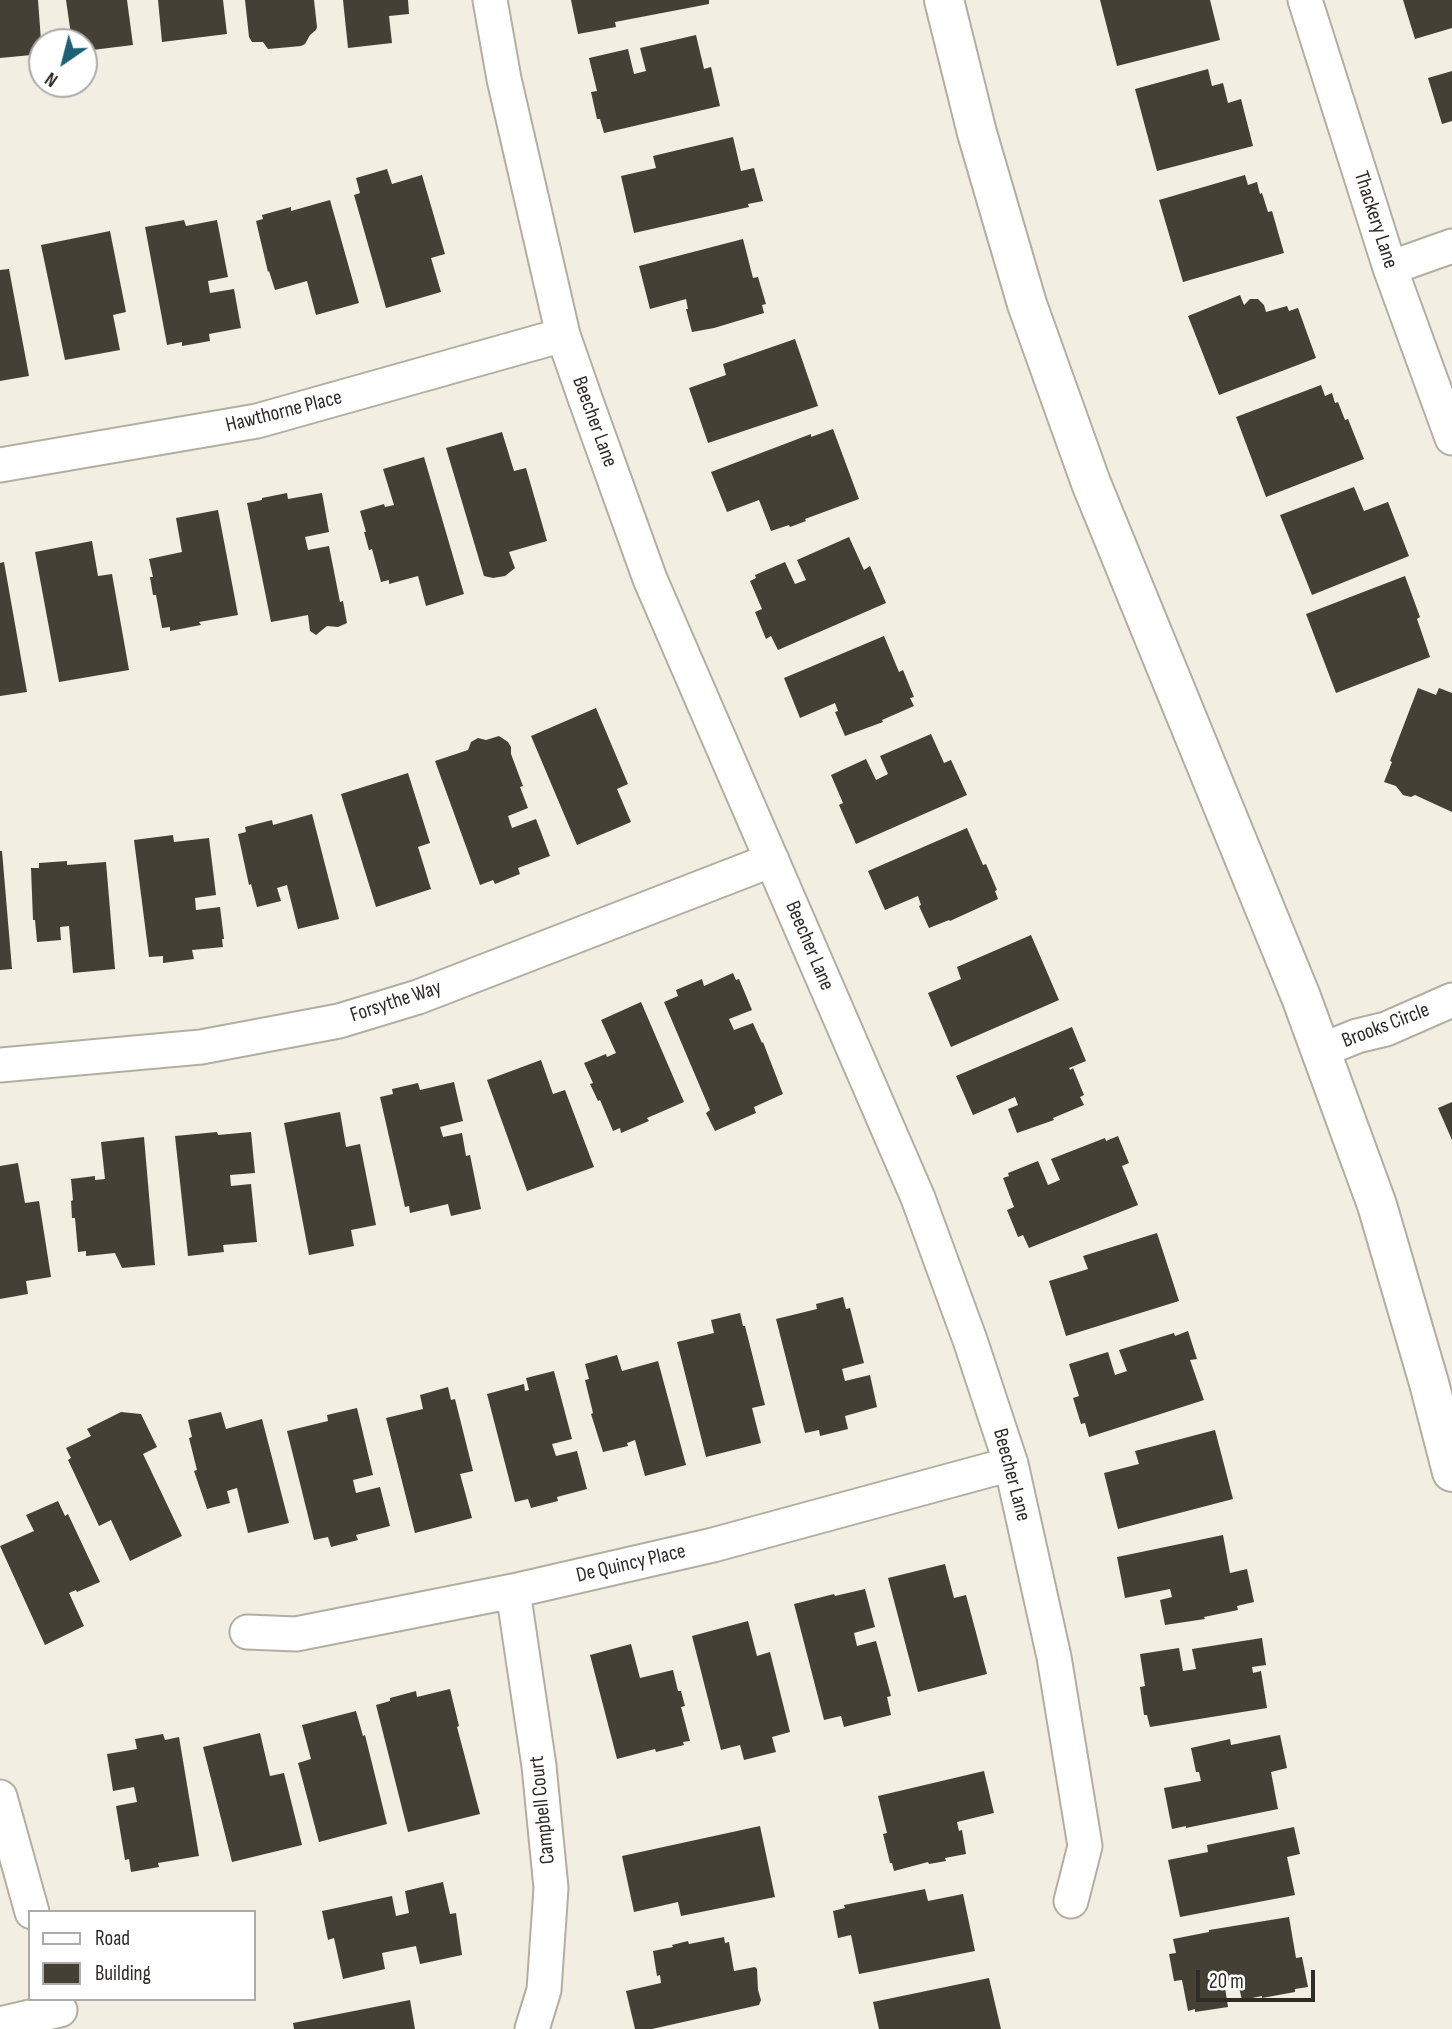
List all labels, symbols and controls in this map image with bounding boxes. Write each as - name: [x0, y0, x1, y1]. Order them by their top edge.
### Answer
- north arrow: [28, 28, 98, 98]
- text: N: [41, 67, 63, 91]
- street label: Thackery Lane: [1347, 168, 1403, 272]
- street label: Beecher Lane: [566, 373, 622, 471]
- street label: Hawthorne Place: [223, 385, 345, 439]
- street label: Beecher Lane: [779, 897, 839, 995]
- street label: Forsythe Way: [347, 975, 445, 1029]
- street label: Brooks Circle: [1339, 998, 1433, 1054]
- street label: Beecher Lane: [987, 1426, 1035, 1524]
- street label: De Quincy Place: [574, 1539, 688, 1589]
- street label: Campbell Court: [525, 1755, 561, 1865]
- legend: [28, 1910, 256, 2001]
- text: Road: [95, 1926, 130, 1951]
- scale bar: [1200, 1955, 1319, 1999]
- text: Building: [95, 1961, 151, 1986]
- text: 20 m: [1209, 1969, 1244, 1994]

